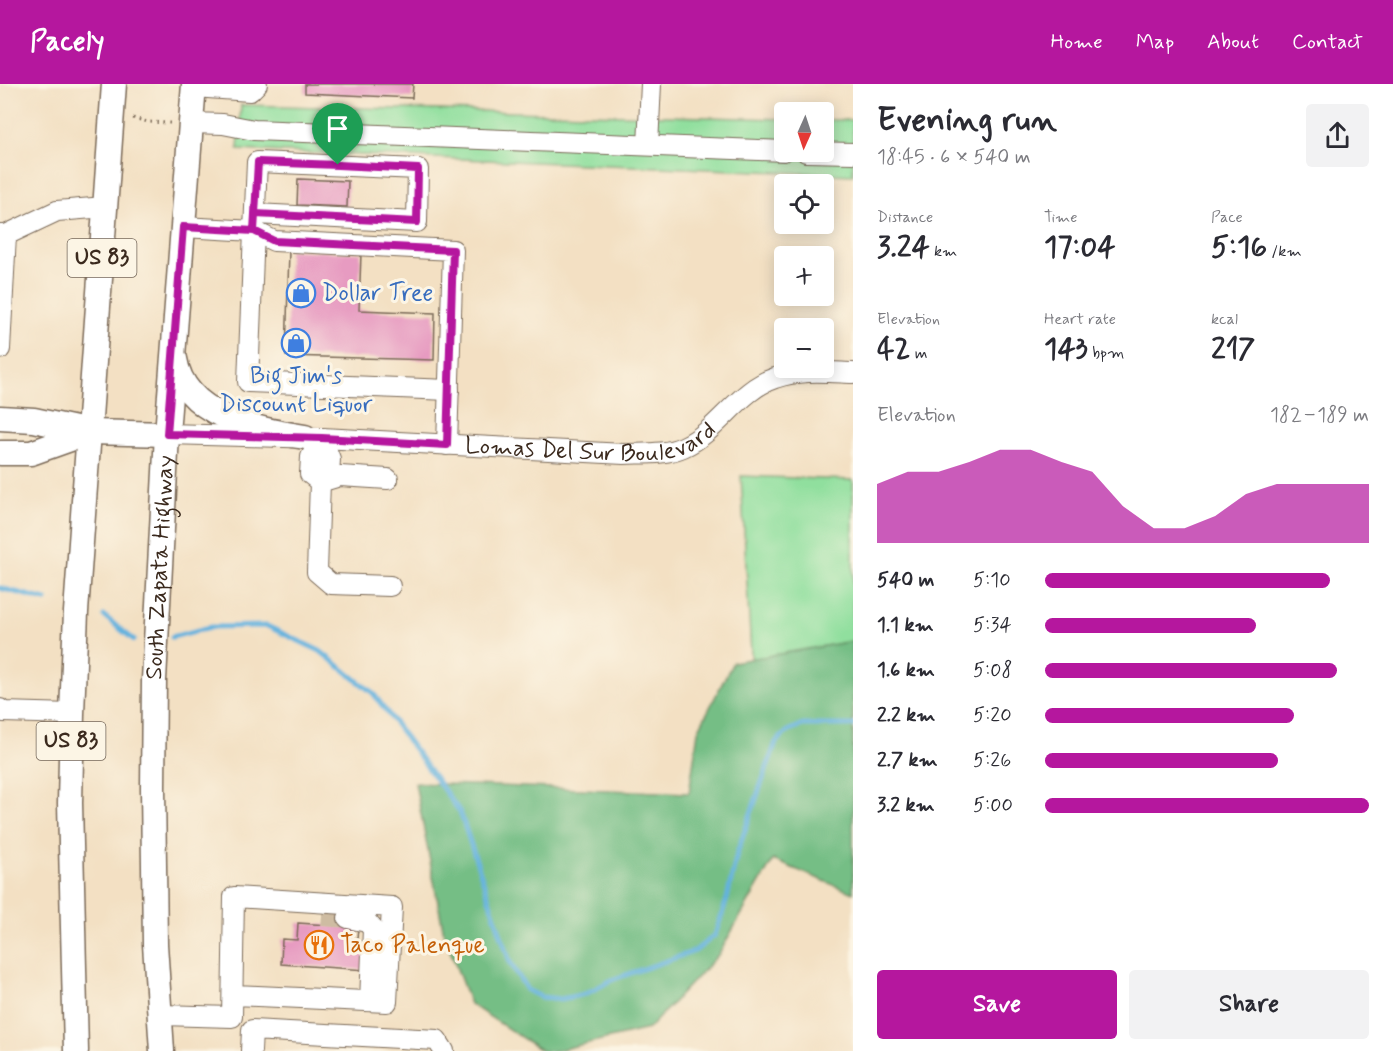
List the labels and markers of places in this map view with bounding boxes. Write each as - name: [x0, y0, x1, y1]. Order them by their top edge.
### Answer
- pin: [312, 103, 363, 165]
- shop icon: Dollar Tree: [285, 277, 317, 309]
- place label: Dollar Tree: [322, 278, 433, 309]
- shop icon: Big Jim's Discount Liquor: [280, 327, 312, 359]
- place label: Big Jim's Discount Liquor: [220, 361, 372, 420]
- restaurant icon: Taco Palenque: [303, 929, 335, 961]
- place label: Taco Palenque: [340, 930, 485, 961]

